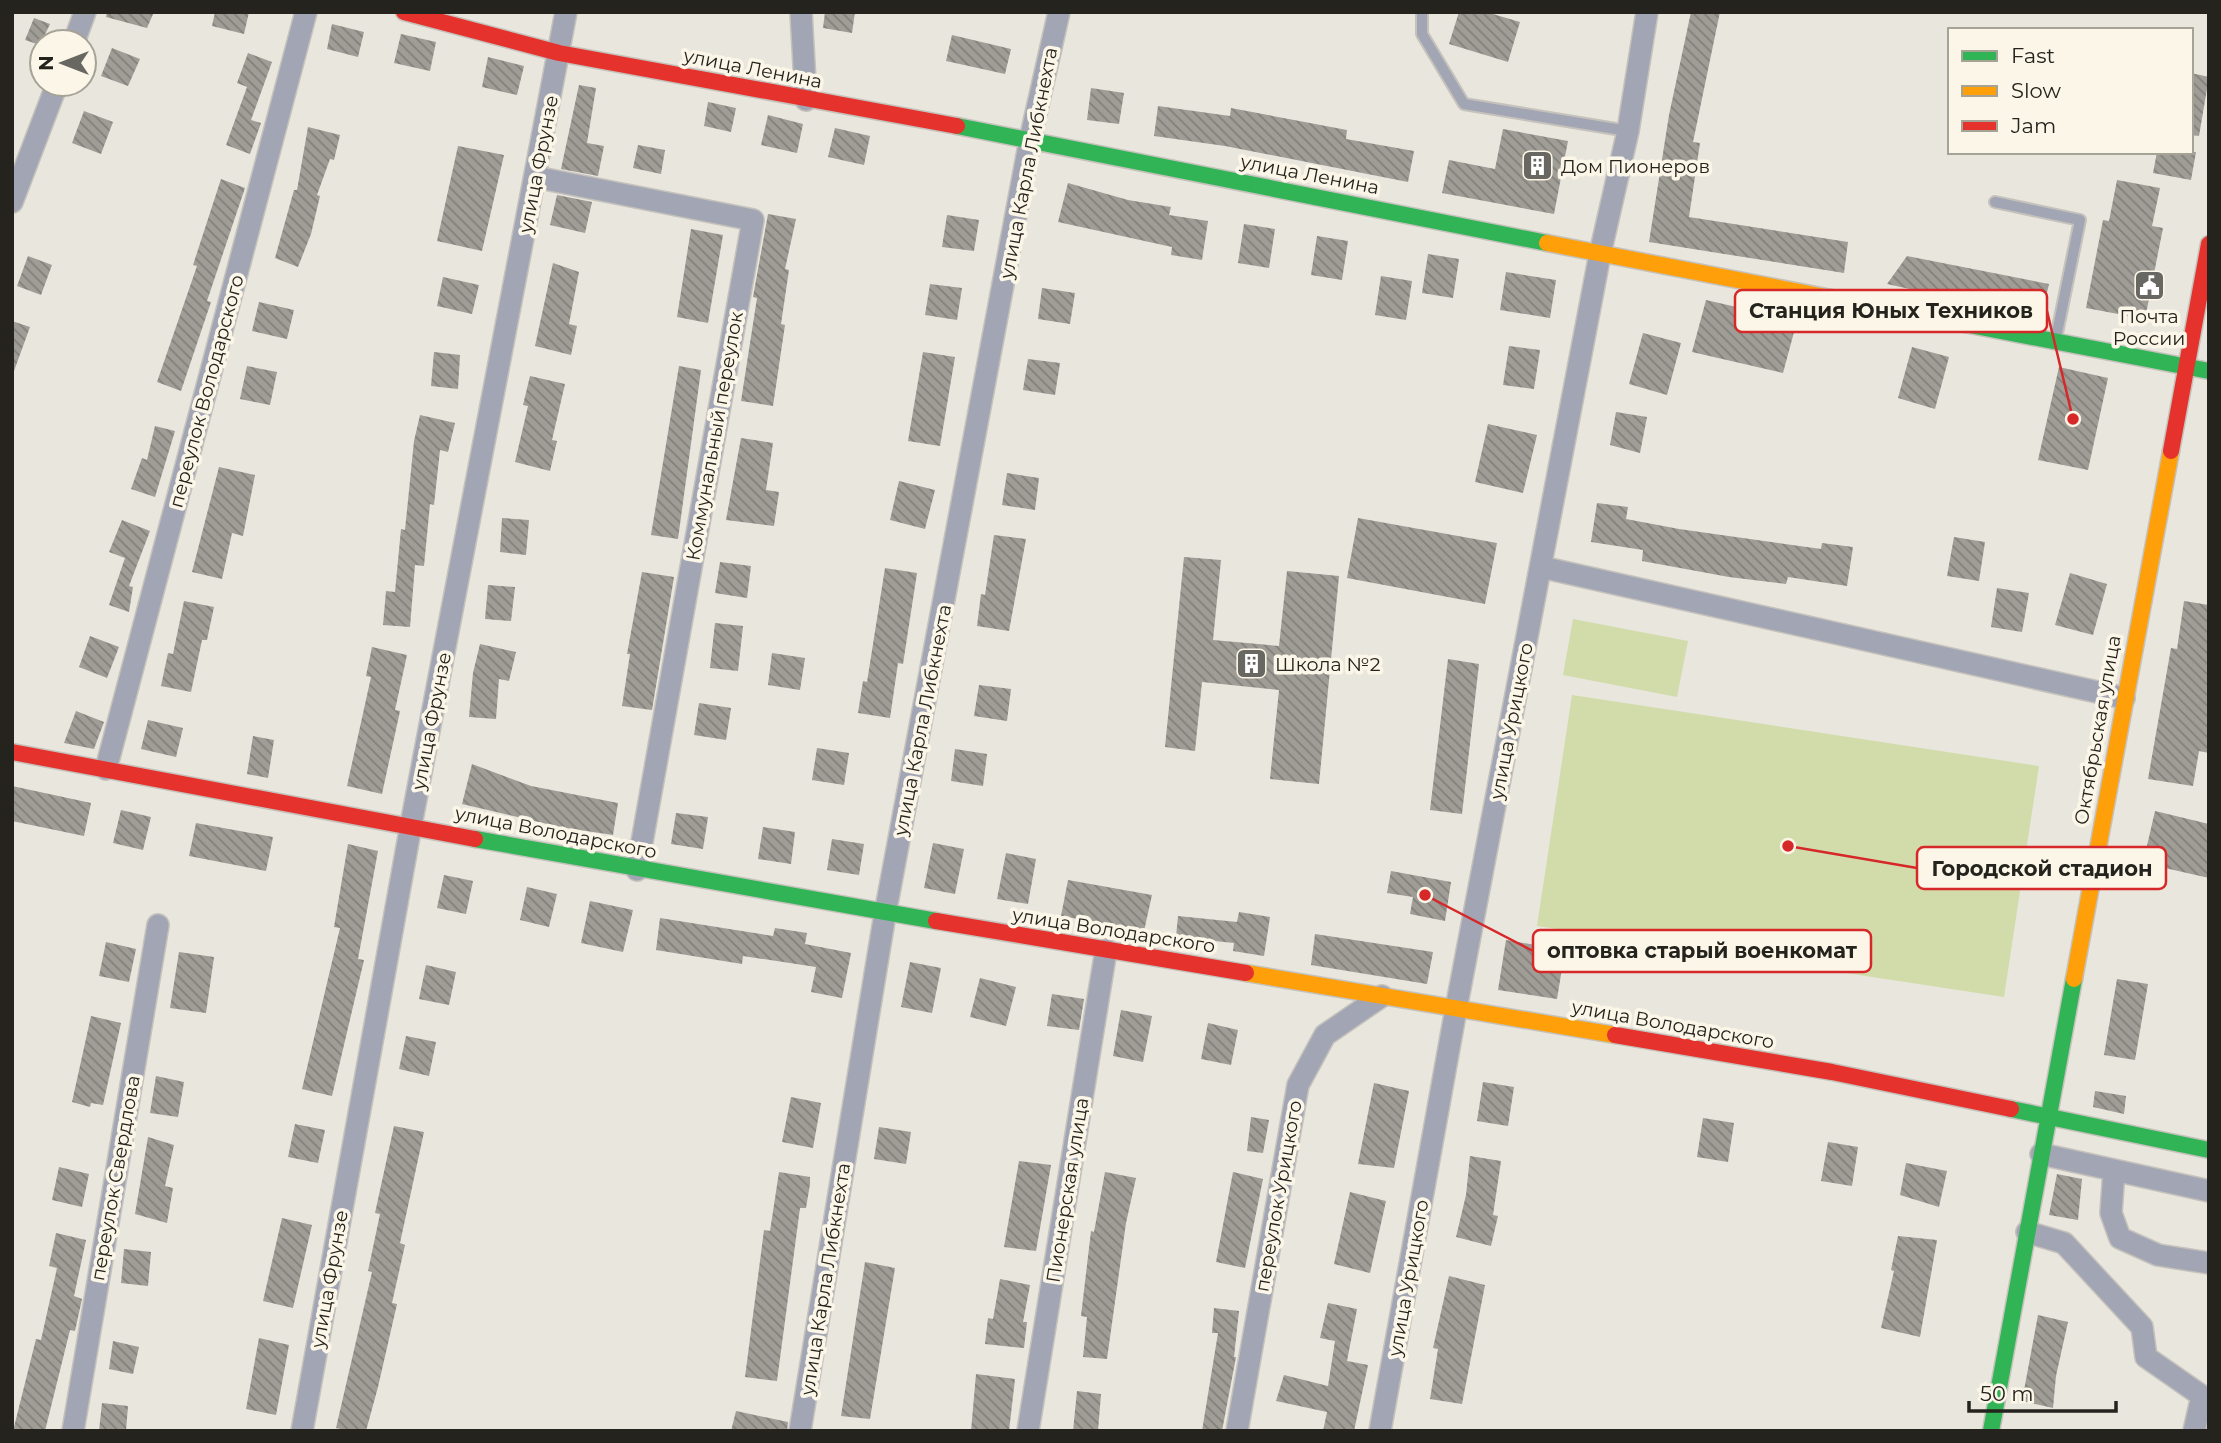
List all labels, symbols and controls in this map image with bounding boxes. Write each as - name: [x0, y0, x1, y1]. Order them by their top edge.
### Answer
- north arrow: [28, 28, 98, 98]
- legend: [1948, 28, 2193, 154]
- text: Fast: [2011, 43, 2055, 68]
- street label: улица Ленина: [681, 44, 824, 93]
- street label: улица Карла Либкнехта: [995, 45, 1062, 282]
- text: N: [35, 55, 58, 71]
- text: Slow: [2011, 78, 2061, 103]
- street label: улица Фрунзе: [514, 93, 563, 236]
- text: Jam: [2010, 113, 2056, 138]
- building icon: Дом Пионеров: [1521, 149, 1555, 183]
- street label: улица Ленина: [1238, 150, 1381, 199]
- place label: Дом Пионеров: [1561, 155, 1710, 178]
- public building icon: Почта России: [2132, 268, 2166, 302]
- street label: переулок Володарского: [164, 272, 249, 510]
- callout: Станция Юных Техников: [1735, 290, 2047, 332]
- text: Станция Юных Техников: [1749, 298, 2033, 323]
- place label: Почта России: [2113, 305, 2185, 350]
- street label: Коммунальный переулок: [681, 310, 748, 562]
- street label: улица Карла Либкнехта: [889, 602, 956, 839]
- street label: Октябрьская улица: [2069, 634, 2125, 827]
- street label: улица Урицкого: [1485, 641, 1538, 802]
- building icon: Школа №2: [1235, 647, 1269, 681]
- street label: улица Фрунзе: [407, 650, 456, 793]
- place label: Школа №2: [1275, 653, 1381, 676]
- street label: улица Володарского: [452, 801, 659, 863]
- callout: Городской стадион: [1917, 847, 2166, 889]
- text: Городской стадион: [1931, 856, 2153, 881]
- street label: улица Володарского: [1010, 903, 1217, 958]
- callout: оптовка старый военкомат: [1533, 930, 1871, 972]
- text: оптовка старый военкомат: [1547, 938, 1858, 963]
- street label: улица Володарского: [1569, 995, 1776, 1054]
- street label: переулок Свердлова: [86, 1073, 145, 1283]
- street label: Пионерская улица: [1042, 1096, 1093, 1284]
- street label: переулок Урицкого: [1250, 1098, 1307, 1294]
- street label: улица Карла Либкнехта: [796, 1161, 855, 1398]
- street label: улица Урицкого: [1383, 1198, 1434, 1359]
- street label: улица Фрунзе: [306, 1208, 353, 1351]
- scale bar: [1969, 1370, 2116, 1414]
- text: 50 m: [1980, 1381, 2034, 1406]

